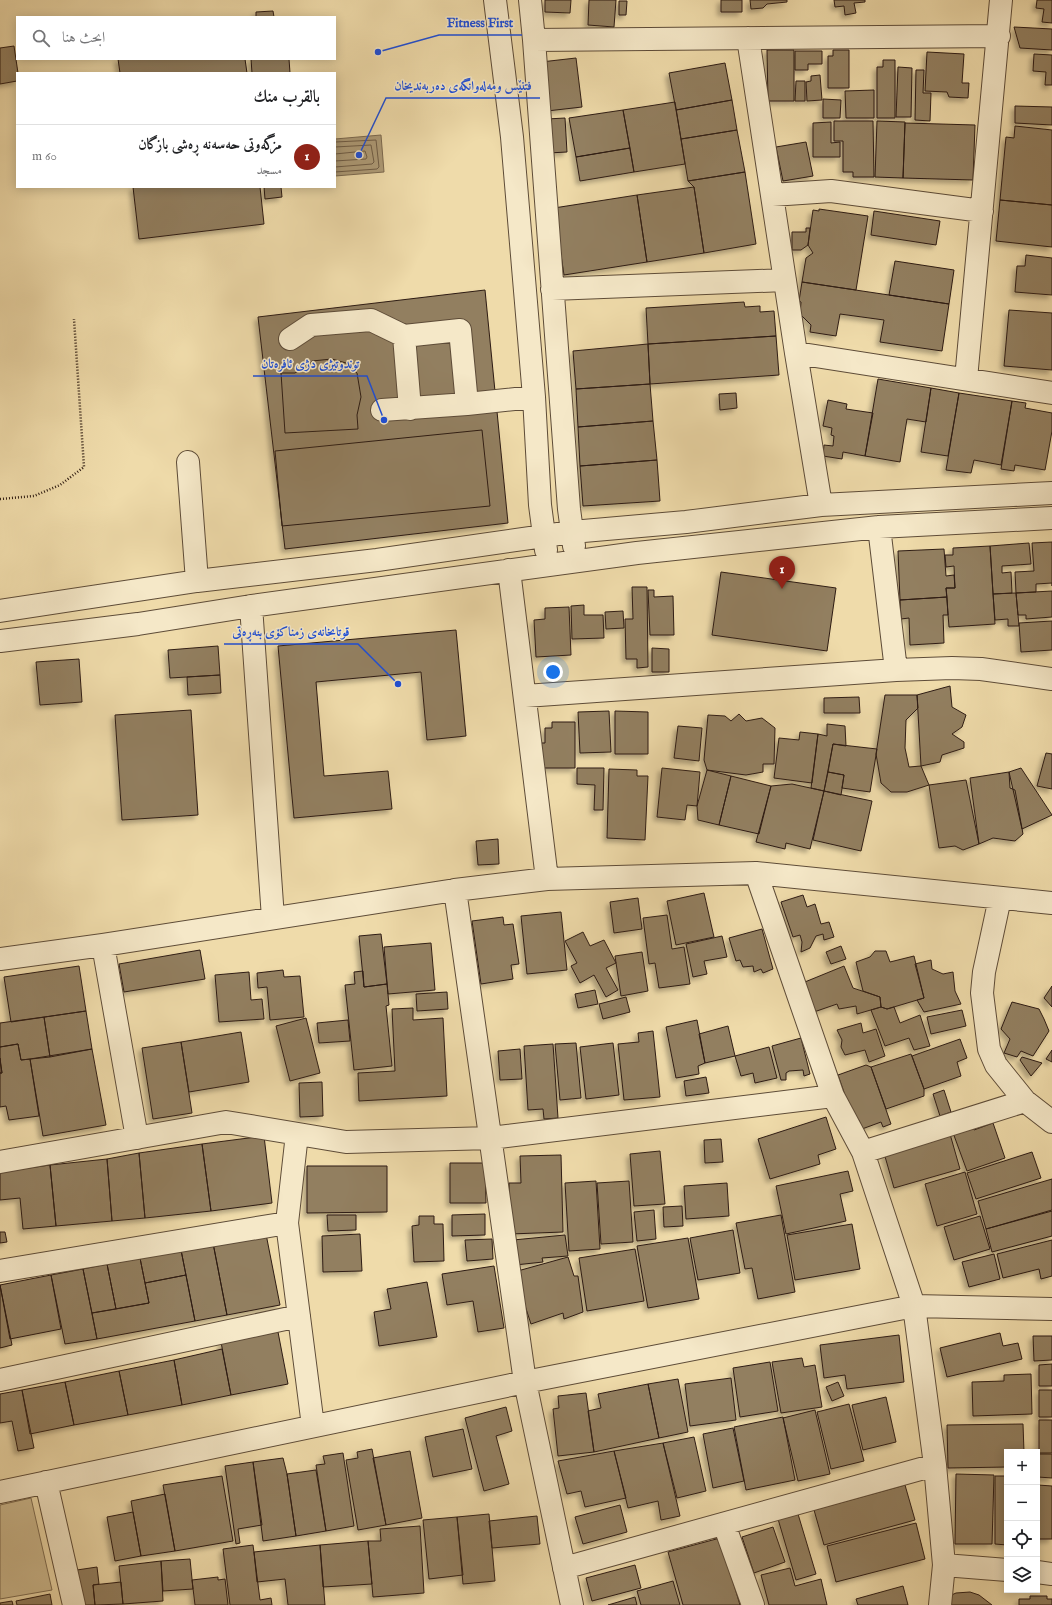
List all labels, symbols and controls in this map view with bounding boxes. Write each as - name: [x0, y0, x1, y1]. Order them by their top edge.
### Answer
- callout: Fitness First: [439, 10, 522, 35]
- text: Fitness First: [447, 15, 514, 32]
- search box: [16, 16, 336, 60]
- icon: search: [30, 27, 52, 49]
- text: ابحث هنا: [62, 28, 105, 47]
- callout: فتنێس ومەلەوانگەی دەربەندیخان: [386, 73, 540, 98]
- text: فتنێس ومەلەوانگەی دەربەندیخان: [394, 77, 532, 95]
- text: بالقرب منك: [253, 87, 320, 108]
- text: مزگەوتی حەسەنە ڕەشی بازگان: [138, 135, 282, 154]
- text: 60 m: [32, 148, 57, 165]
- text: 1: [305, 148, 309, 165]
- text: مسجد: [256, 162, 282, 179]
- callout: توندوتیژی دژی ئافرەتان: [253, 351, 367, 376]
- text: توندوتیژی دژی ئافرەتان: [261, 356, 360, 373]
- pin: 1: [769, 556, 795, 589]
- callout: قوتابخانەی زمناکۆی بنەڕەتی: [224, 619, 358, 644]
- text: قوتابخانەی زمناکۆی بنەڕەتی: [231, 624, 350, 642]
- your location: [543, 662, 563, 682]
- map controls: [1004, 1449, 1040, 1593]
- button: +: [1004, 1449, 1040, 1485]
- button: −: [1004, 1485, 1040, 1521]
- button: locate: [1004, 1521, 1040, 1557]
- button: layers: [1004, 1557, 1040, 1593]

